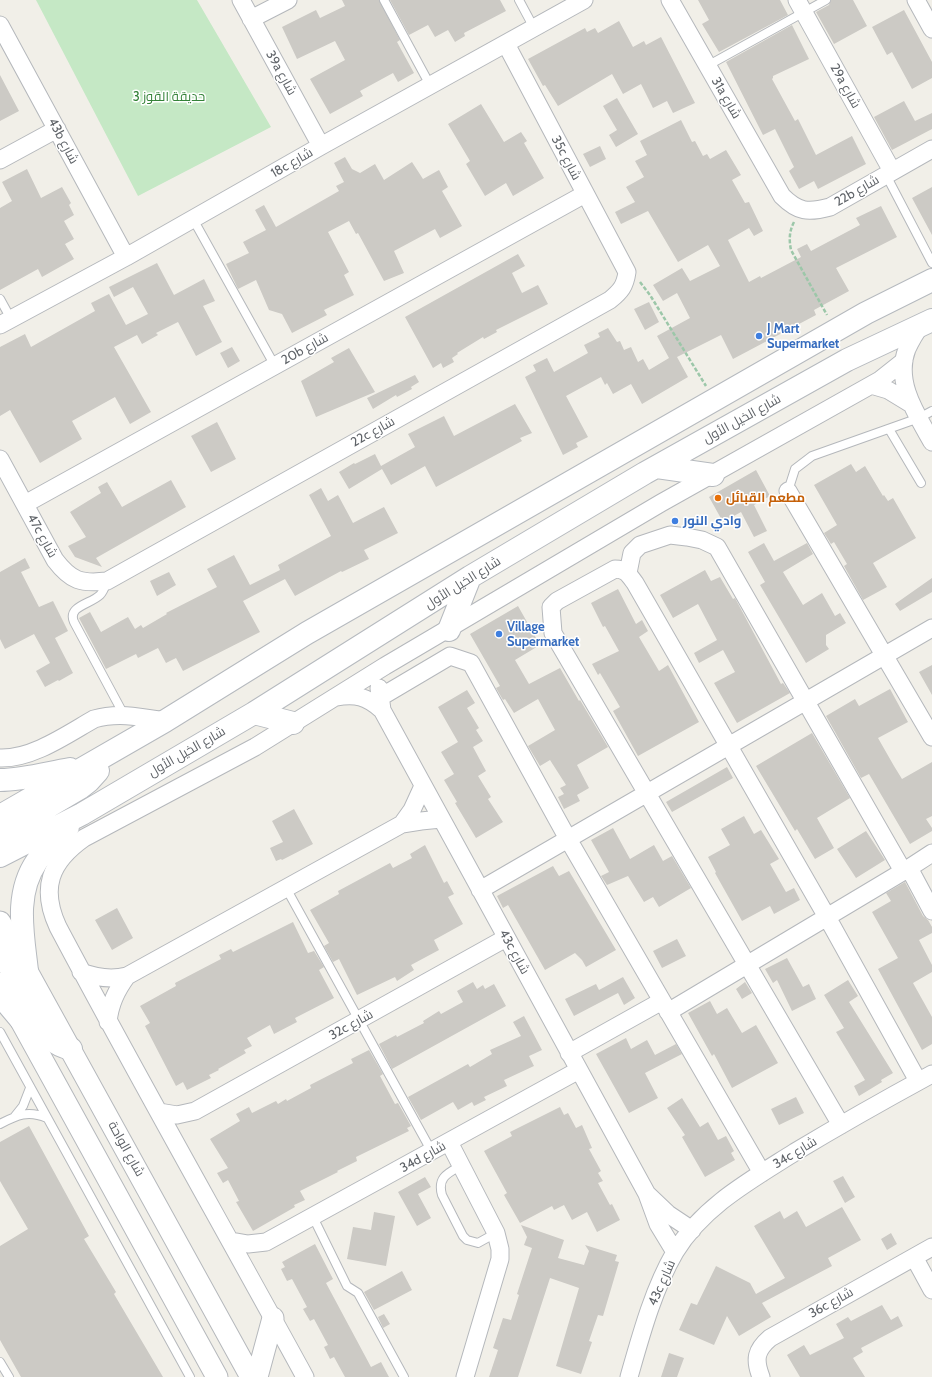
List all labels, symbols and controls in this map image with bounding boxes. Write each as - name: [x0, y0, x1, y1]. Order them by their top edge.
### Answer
- street label: 39a شارع: [262, 48, 300, 98]
- street label: 29a شارع: [826, 61, 864, 111]
- street label: 31a شارع: [708, 74, 744, 122]
- park label: حديقة القوز 3: [133, 89, 205, 105]
- street label: 43b شارع: [44, 115, 82, 167]
- street label: 35c شارع: [548, 133, 584, 183]
- street label: 18c شارع: [268, 145, 316, 181]
- street label: 22b شارع: [832, 172, 882, 210]
- place label: J Mart Supermarket: [767, 321, 839, 352]
- street label: 20b شارع: [279, 330, 331, 368]
- marker: J Mart Supermarket: [754, 331, 764, 341]
- street label: شارع الخيل الأول: [700, 391, 784, 447]
- street label: 22c شارع: [348, 414, 398, 450]
- place label: مطعم القبائل: [726, 490, 805, 506]
- marker: مطعم القبائل: [713, 493, 723, 503]
- street label: 47c شارع: [24, 511, 60, 561]
- place label: وادي النور: [683, 513, 741, 529]
- marker: وادي النور: [670, 516, 680, 526]
- street label: شارع الخيل الأول: [422, 553, 504, 613]
- place label: Village Supermarket: [507, 619, 579, 650]
- marker: Village Supermarket: [494, 629, 504, 639]
- street label: شارع الخيل الأول: [146, 724, 228, 780]
- street label: 43c شارع: [495, 927, 533, 977]
- street label: 32c شارع: [326, 1007, 376, 1043]
- street label: شارع الواحة: [104, 1119, 148, 1179]
- street label: 34c شارع: [770, 1134, 820, 1172]
- street label: 34d شارع: [397, 1138, 449, 1176]
- street label: 43c شارع: [645, 1258, 679, 1308]
- street label: 36c شارع: [806, 1284, 856, 1322]

